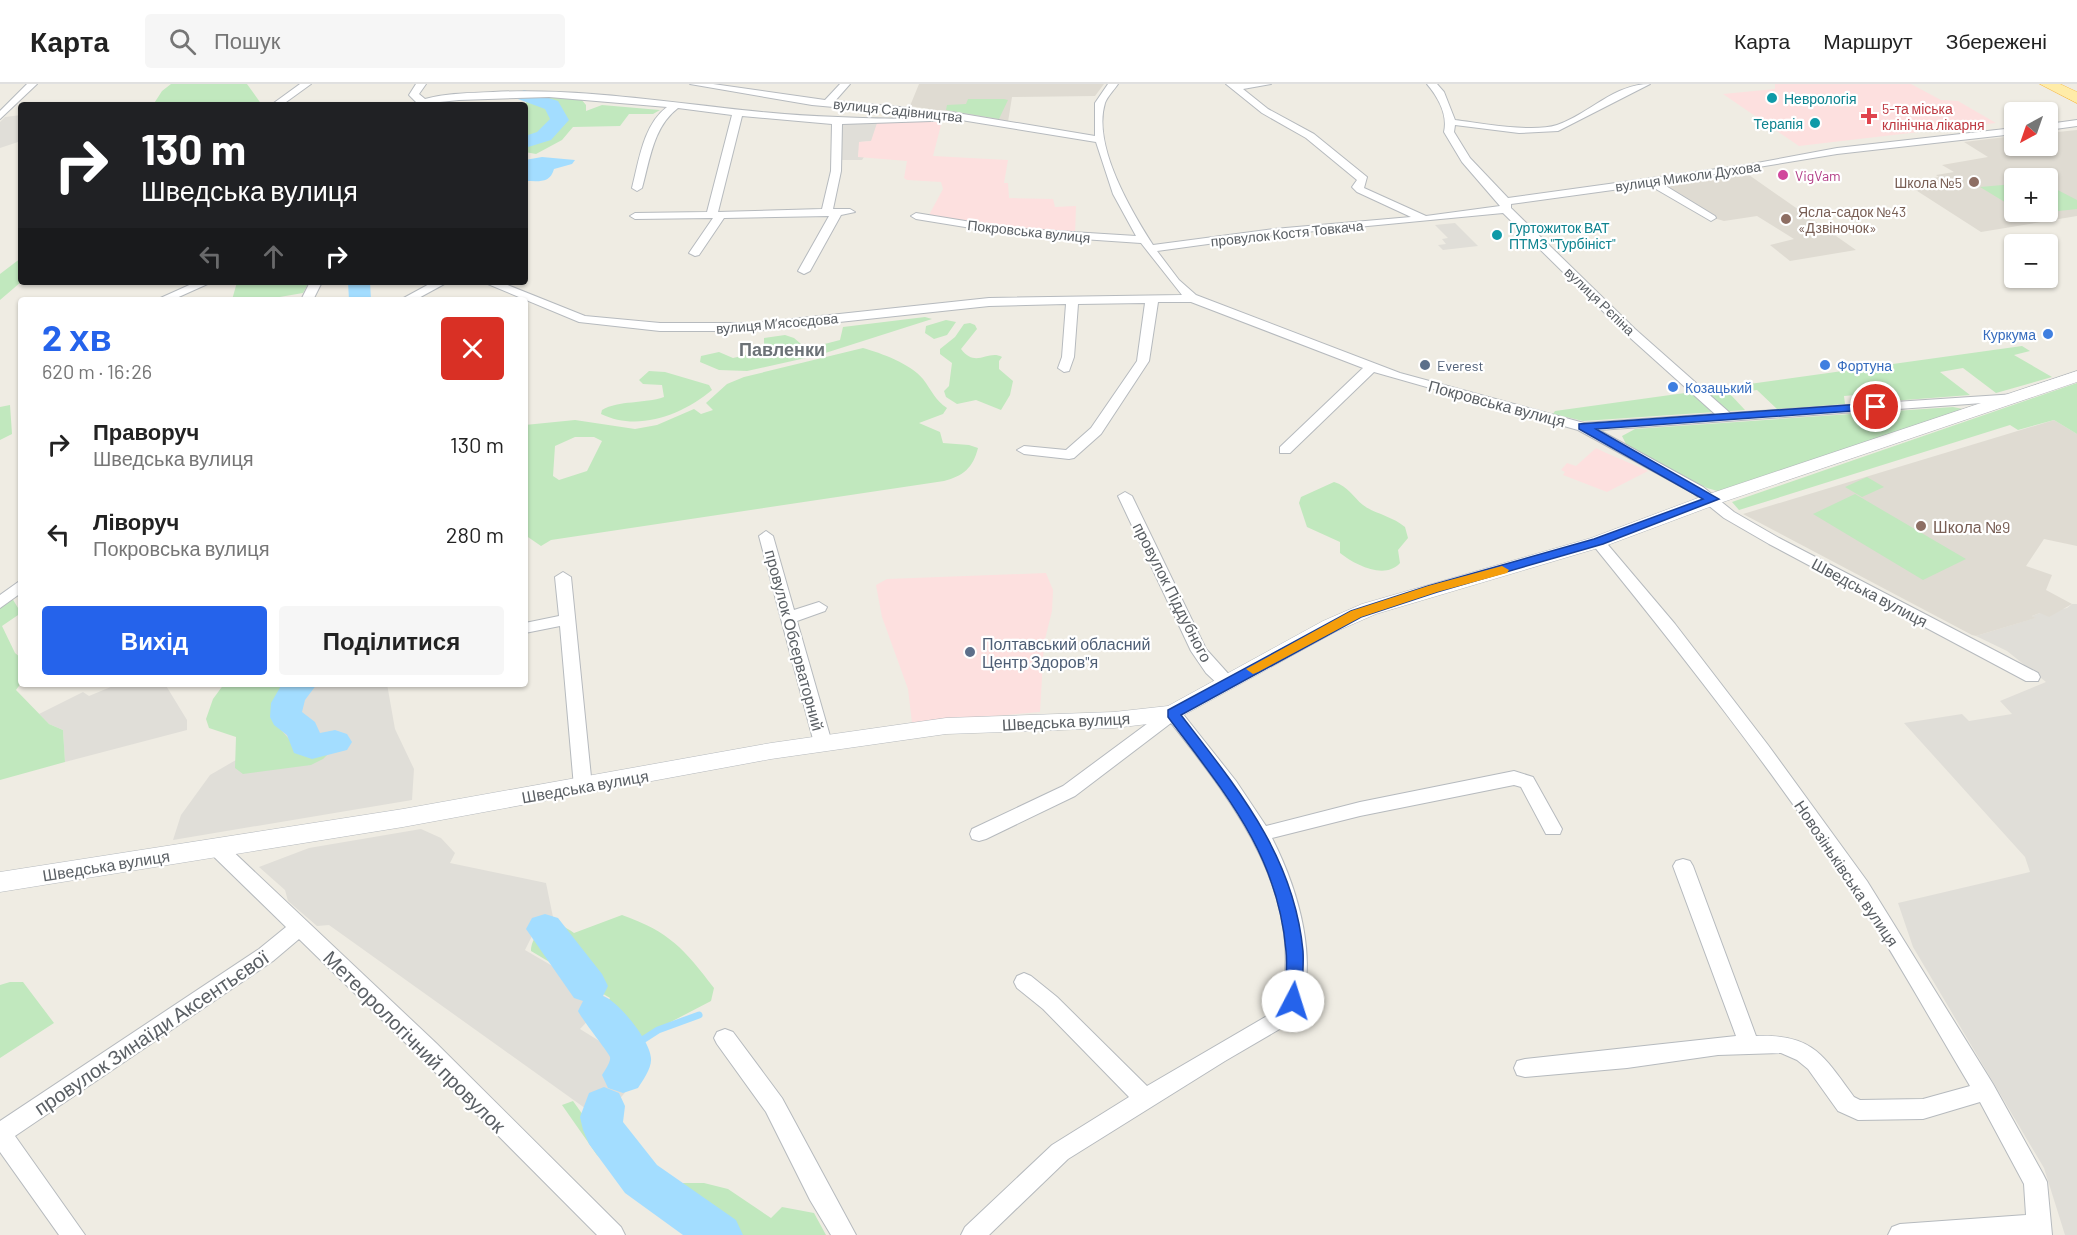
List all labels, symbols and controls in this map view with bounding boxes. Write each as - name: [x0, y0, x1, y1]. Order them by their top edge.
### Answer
- search box: [145, 14, 565, 68]
- text: Карта: [30, 24, 109, 58]
- icon: search: [166, 25, 199, 58]
- text: Пошук: [214, 27, 280, 53]
- text: Карта: [1734, 28, 1790, 53]
- text: Маршрут: [1823, 28, 1913, 53]
- text: Збережені: [1946, 28, 2047, 53]
- place label: Неврологія: [1784, 90, 1857, 107]
- marker: Неврологія: [1765, 91, 1779, 105]
- street label: вулиця Садівництва: [832, 95, 964, 125]
- place label: 5-та міська клінічна лікарня: [1882, 100, 1985, 133]
- north arrow: [2004, 102, 2058, 156]
- map controls: [2004, 102, 2058, 288]
- marker: 5-та міська клінічна лікарня: [1860, 107, 1878, 125]
- place label: Терапія: [1754, 115, 1803, 132]
- marker: Терапія: [1808, 116, 1822, 130]
- text: 130 m: [141, 123, 246, 173]
- icon: right: [42, 126, 120, 204]
- street label: вулиця Миколи Духова: [1614, 157, 1762, 195]
- place label: VigVam: [1795, 167, 1841, 184]
- marker: VigVam: [1776, 168, 1790, 182]
- button: +: [2004, 168, 2058, 222]
- text: Шведська вулиця: [141, 174, 358, 206]
- place label: Школа №5: [1894, 174, 1962, 191]
- marker: Школа №5: [1967, 175, 1981, 189]
- place label: Ясла-садок №43 «Дзвіночок»: [1798, 203, 1906, 236]
- marker: Ясла-садок №43 «Дзвіночок»: [1779, 212, 1793, 226]
- street label: Покровська вулиця: [967, 216, 1091, 246]
- street label: провулок Костя Товкача: [1210, 217, 1364, 249]
- place label: Гуртожиток ВАТ ПТМЗ "Турбініст": [1509, 219, 1616, 252]
- marker: Гуртожиток ВАТ ПТМЗ "Турбініст": [1490, 228, 1504, 242]
- button: −: [2004, 234, 2058, 288]
- icon: left: [194, 240, 227, 273]
- icon: ahead: [257, 240, 290, 273]
- icon: right: [320, 240, 353, 273]
- street label: вулиця Рєпіна: [1561, 263, 1639, 339]
- street label: вулиця Мʼясоєдова: [715, 309, 839, 337]
- text: 2 хв: [42, 315, 112, 358]
- button: close: [441, 317, 504, 380]
- place label: Куркума: [1983, 326, 2036, 343]
- marker: Куркума: [2041, 327, 2055, 341]
- district label: Павленки: [739, 338, 825, 360]
- place label: Everest: [1437, 357, 1484, 374]
- place label: Фортуна: [1837, 357, 1892, 374]
- marker: Everest: [1418, 358, 1432, 372]
- marker: Фортуна: [1818, 358, 1832, 372]
- text: 620 m · 16:26: [42, 359, 152, 383]
- street label: Покровська вулиця: [1426, 376, 1568, 430]
- place label: Козацький: [1685, 379, 1752, 396]
- marker: Козацький: [1666, 380, 1680, 394]
- pin: [1850, 381, 1901, 432]
- icon: arrive: [1859, 390, 1892, 423]
- text: Праворуч: [93, 418, 199, 444]
- icon: right: [42, 428, 75, 461]
- text: 130 m: [450, 431, 504, 457]
- text: Шведська вулиця: [93, 446, 254, 470]
- text: Ліворуч: [93, 508, 179, 534]
- place label: Школа №9: [1933, 517, 2010, 536]
- icon: left: [42, 518, 75, 551]
- street label: провулок Піддубного: [1130, 519, 1216, 665]
- marker: Школа №9: [1914, 519, 1928, 533]
- text: 280 m: [446, 521, 504, 547]
- text: Покровська вулиця: [93, 536, 270, 560]
- street label: провулок Обсерваторний: [762, 547, 828, 733]
- street label: Шведська вулиця: [1809, 553, 1931, 631]
- button: Вихід: [42, 606, 267, 675]
- button: Поділитися: [279, 606, 504, 675]
- place label: Полтавський обласний Центр Здоров"я: [982, 634, 1150, 671]
- marker: Полтавський обласний Центр Здоров"я: [963, 645, 977, 659]
- street label: Шведська вулиця: [1001, 708, 1131, 734]
- street label: Шведська вулиця: [520, 765, 650, 807]
- street label: Новозіньківська вулиця: [1791, 796, 1903, 950]
- street label: Шведська вулиця: [41, 846, 171, 884]
- street label: провулок Зинаїди Аксентьєвої: [29, 944, 273, 1120]
- street label: Метеорологічний провулок: [319, 945, 511, 1137]
- position arrow: [1261, 969, 1325, 1033]

